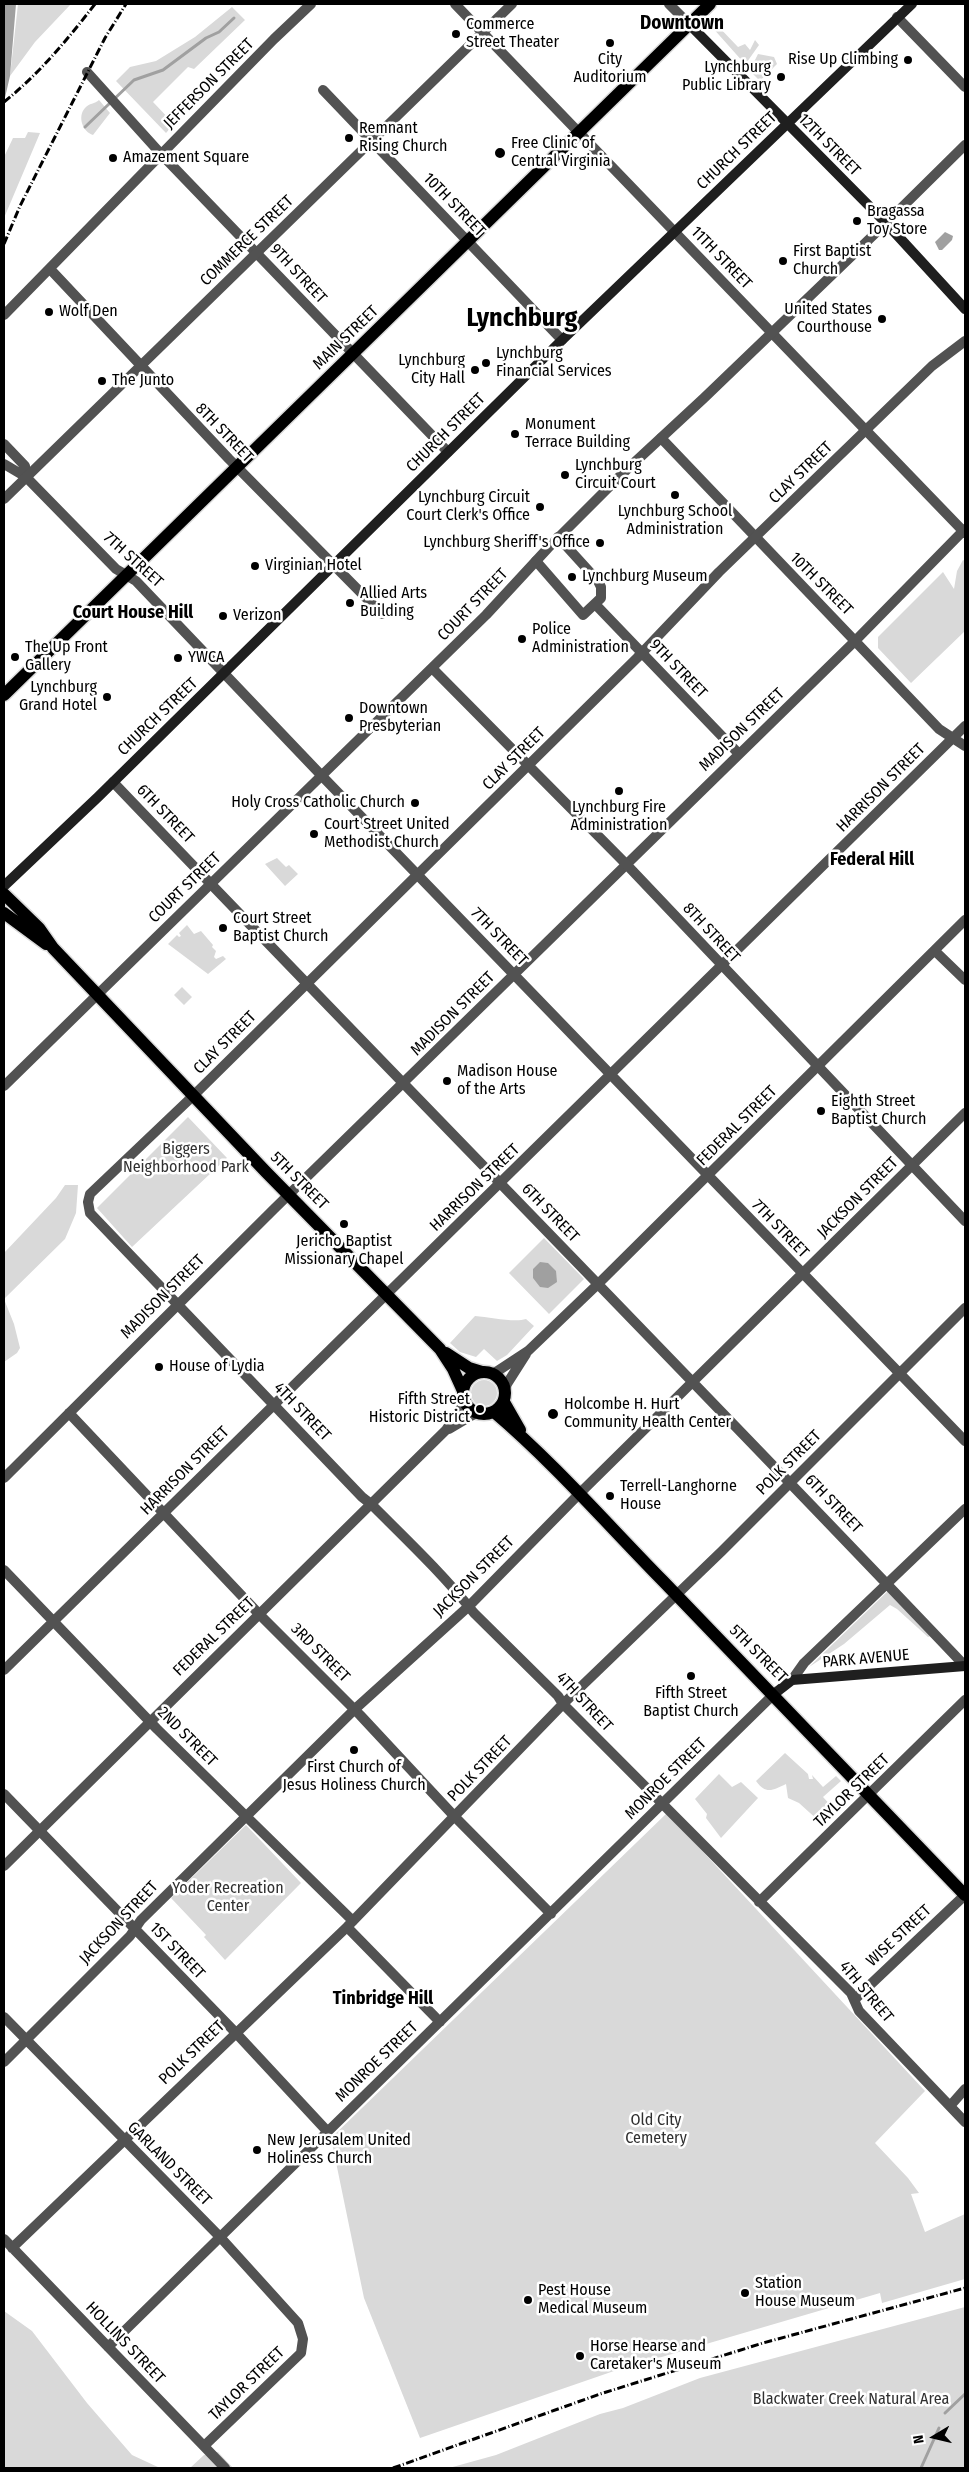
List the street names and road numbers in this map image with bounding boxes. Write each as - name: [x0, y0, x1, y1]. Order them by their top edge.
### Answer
- street label: JEFFERSON STREET: [160, 35, 258, 133]
- street label: CHURCH STREET: [693, 108, 781, 194]
- street label: 12TH STREET: [794, 110, 864, 180]
- street label: 10TH STREET: [419, 169, 489, 241]
- street label: COMMERCE STREET: [196, 192, 298, 290]
- street label: 11TH STREET: [687, 223, 755, 293]
- street label: 9TH STREET: [266, 240, 330, 308]
- street label: MAIN STREET: [309, 302, 383, 374]
- street label: CHURCH STREET: [403, 390, 489, 476]
- street label: 8TH STREET: [191, 399, 257, 467]
- street label: CLAY STREET: [765, 438, 837, 508]
- street label: 7TH STREET: [99, 528, 167, 592]
- street label: 10TH STREET: [786, 549, 856, 619]
- street label: COURT STREET: [434, 565, 512, 645]
- street label: 9TH STREET: [645, 636, 711, 702]
- street label: CHURCH STREET: [114, 674, 202, 760]
- street label: MADISON STREET: [695, 685, 789, 775]
- street label: CLAY STREET: [479, 724, 549, 794]
- street label: HARRISON STREET: [833, 740, 929, 836]
- street label: 6TH STREET: [132, 781, 198, 847]
- street label: COURT STREET: [145, 849, 225, 927]
- street label: 8TH STREET: [679, 899, 743, 967]
- street label: 7TH STREET: [467, 904, 531, 970]
- street label: MADISON STREET: [407, 968, 499, 1060]
- street label: CLAY STREET: [190, 1008, 260, 1078]
- street label: FEDERAL STREET: [693, 1082, 781, 1170]
- street label: HARRISON STREET: [426, 1140, 524, 1236]
- street label: 5TH STREET: [266, 1148, 332, 1214]
- street label: JACKSON STREET: [814, 1154, 902, 1242]
- street label: 6TH STREET: [517, 1180, 583, 1246]
- street label: 7TH STREET: [748, 1196, 812, 1262]
- street label: MADISON STREET: [117, 1251, 209, 1343]
- street label: 4TH STREET: [269, 1379, 335, 1445]
- street label: HARRISON STREET: [137, 1423, 233, 1519]
- street label: POLK STREET: [753, 1427, 825, 1499]
- street label: 6TH STREET: [800, 1471, 866, 1537]
- street label: JACKSON STREET: [430, 1533, 518, 1621]
- street label: FEDERAL STREET: [169, 1593, 259, 1681]
- street label: 3RD STREET: [287, 1620, 353, 1686]
- street label: 5TH STREET: [725, 1621, 791, 1687]
- street label: PARK AVENUE: [822, 1646, 910, 1672]
- street label: 4TH STREET: [552, 1668, 616, 1736]
- street label: 2ND STREET: [153, 1703, 221, 1771]
- street label: POLK STREET: [444, 1732, 516, 1806]
- street label: MONROE STREET: [621, 1734, 711, 1824]
- street label: TAYLOR STREET: [810, 1750, 894, 1832]
- street label: JACKSON STREET: [76, 1877, 162, 1969]
- street label: WISE STREET: [863, 1901, 935, 1971]
- street label: 1ST STREET: [145, 1919, 209, 1983]
- street label: 4TH STREET: [835, 1958, 897, 2026]
- street label: POLK STREET: [155, 2017, 229, 2089]
- street label: MONROE STREET: [332, 2018, 422, 2106]
- street label: GARLAND STREET: [123, 2118, 215, 2210]
- street label: HOLLINS STREET: [81, 2298, 169, 2388]
- street label: TAYLOR STREET: [205, 2343, 289, 2425]

